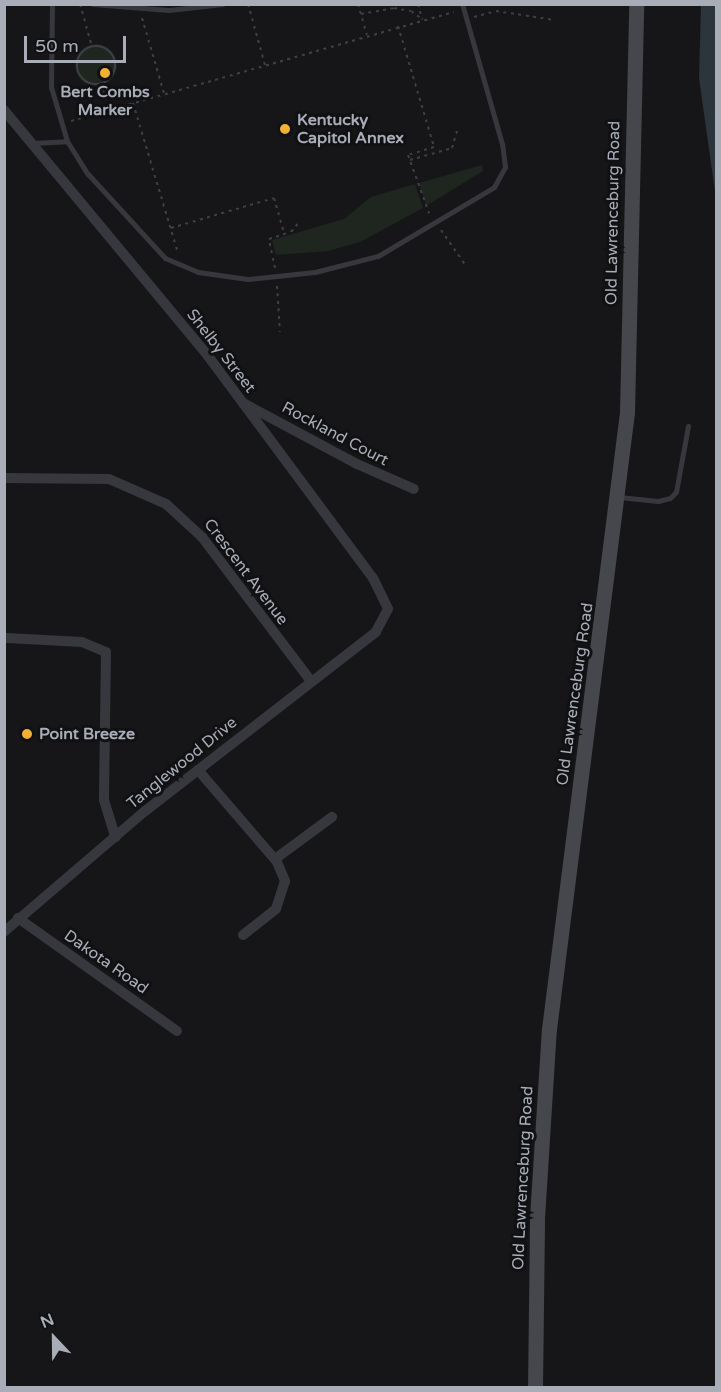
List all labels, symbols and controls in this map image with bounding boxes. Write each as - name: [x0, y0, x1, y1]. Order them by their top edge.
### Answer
- scale bar: [27, 24, 129, 62]
- text: 50 m: [35, 35, 79, 57]
- marker: Bert Combs Marker: [98, 66, 112, 80]
- place label: Bert Combs Marker: [60, 82, 150, 120]
- place label: Kentucky Capitol Annex: [297, 110, 404, 148]
- street label: Old Lawrenceburg Road: [602, 121, 624, 305]
- marker: Kentucky Capitol Annex: [278, 122, 292, 136]
- street label: Shelby Street: [182, 305, 260, 397]
- street label: Rockland Court: [278, 398, 392, 470]
- street label: Crescent Avenue: [200, 515, 292, 629]
- street label: Old Lawrenceburg Road: [553, 601, 597, 787]
- street label: Tanglewood Drive: [123, 713, 241, 813]
- place label: Point Breeze: [39, 724, 135, 744]
- marker: Point Breeze: [20, 727, 34, 741]
- street label: Dakota Road: [60, 926, 152, 998]
- street label: Old Lawrenceburg Road: [509, 1086, 537, 1270]
- north arrow: [24, 1308, 84, 1368]
- text: N: [38, 1310, 57, 1333]

